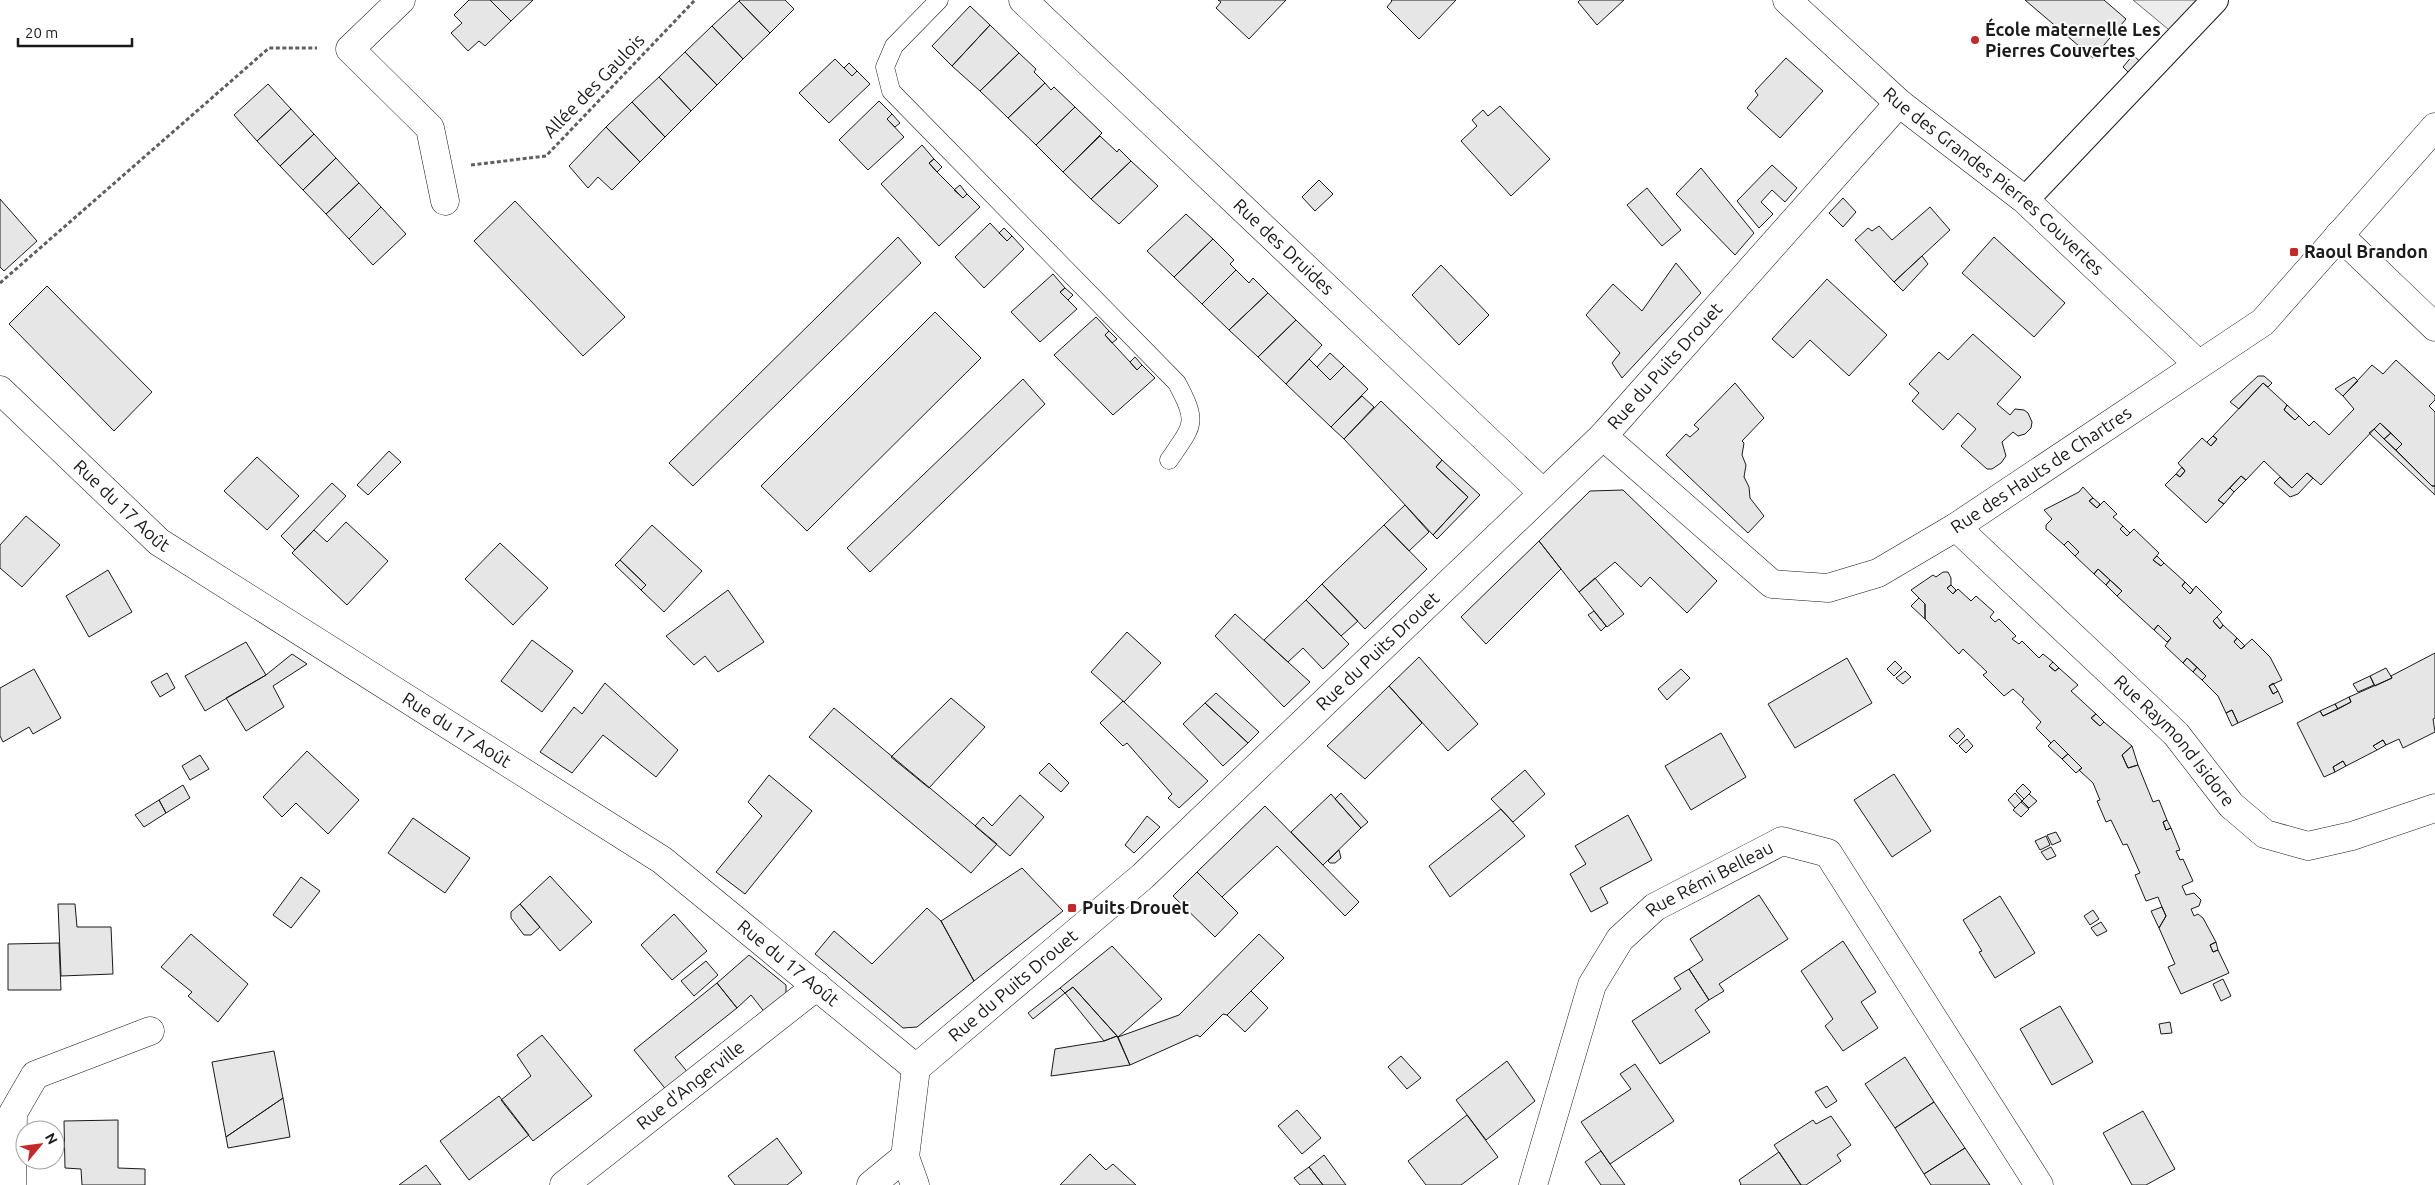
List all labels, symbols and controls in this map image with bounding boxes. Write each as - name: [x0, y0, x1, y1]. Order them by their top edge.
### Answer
- scale bar: [18, 15, 131, 47]
- place label: École maternelle Les Pierres Couvertes: [1985, 18, 2161, 60]
- text: 20 m: [25, 24, 58, 41]
- street label: Allée des Gaulois: [539, 29, 648, 141]
- marker: École maternelle Les Pierres Couvertes: [1969, 34, 1981, 46]
- street label: Rue des Grandes Pierres Couvertes: [1880, 83, 2109, 279]
- street label: Rue des Druides: [1230, 194, 1339, 299]
- place label: Raoul Brandon: [2304, 241, 2428, 261]
- marker: Raoul Brandon: [2288, 246, 2300, 258]
- street label: Rue du Puits Drouet: [1603, 298, 1726, 433]
- street label: Rue des Hauts de Chartres: [1947, 402, 2135, 537]
- street label: Rue du 17 Août: [70, 455, 174, 555]
- street label: Rue du Puits Drouet: [1312, 587, 1443, 714]
- street label: Rue Raymond Isidore: [2111, 670, 2239, 810]
- street label: Rue du 17 Août: [399, 688, 515, 771]
- street label: Rue Rémi Belleau: [1641, 836, 1776, 920]
- place label: Puits Drouet: [1082, 897, 1190, 917]
- marker: Puits Drouet: [1066, 902, 1078, 914]
- street label: Rue du 17 Août: [734, 915, 843, 1010]
- street label: Rue du Puits Drouet: [944, 925, 1081, 1045]
- street label: Rue d'Angerville: [632, 1036, 748, 1133]
- north arrow: [15, 1120, 65, 1170]
- text: N: [42, 1130, 61, 1147]

